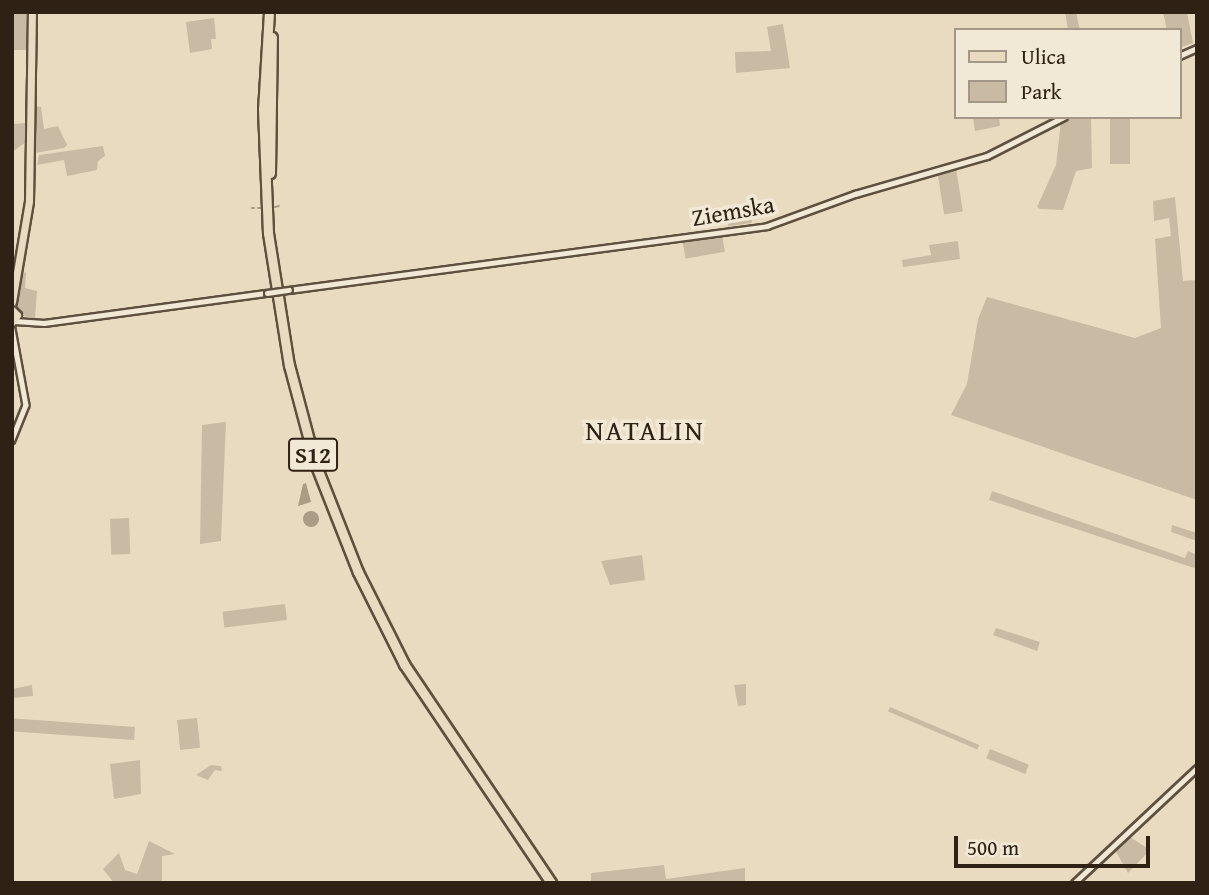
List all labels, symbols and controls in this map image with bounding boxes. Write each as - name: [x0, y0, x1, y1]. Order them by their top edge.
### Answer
- legend: [954, 28, 1181, 119]
- text: Ulica: [1021, 41, 1066, 72]
- text: Park: [1021, 76, 1062, 107]
- street label: Ziemska: [689, 190, 777, 232]
- district label: NATALIN: [586, 413, 704, 447]
- road number: S12: [287, 436, 339, 475]
- scale bar: [957, 822, 1153, 866]
- text: 500 m: [967, 832, 1019, 863]

